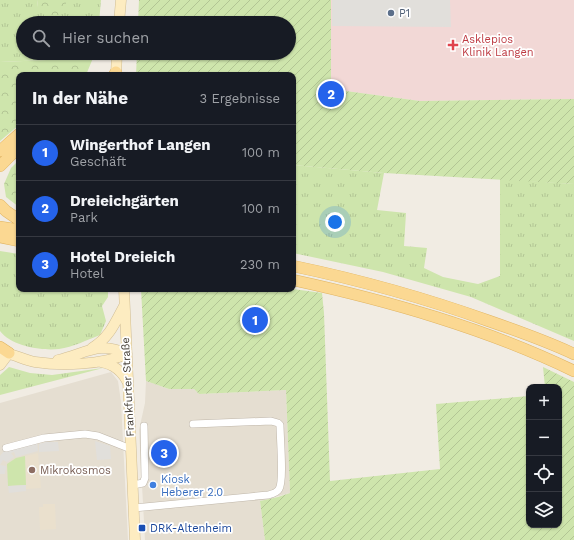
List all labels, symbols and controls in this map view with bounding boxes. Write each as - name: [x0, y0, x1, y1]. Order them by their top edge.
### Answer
- place label: P1: [399, 7, 410, 20]
- marker: P1: [386, 8, 396, 18]
- search box: [16, 16, 296, 60]
- icon: search: [30, 27, 52, 49]
- text: Hier suchen: [62, 29, 149, 47]
- place label: Asklepios Klinik Langen: [462, 33, 534, 59]
- marker: Asklepios Klinik Langen: [447, 39, 459, 51]
- pin: 2: [318, 79, 344, 109]
- text: In der Nähe: [32, 88, 128, 108]
- text: 3 Ergebnisse: [199, 91, 280, 106]
- text: Wingerthof Langen: [70, 136, 211, 154]
- text: 1: [42, 145, 48, 160]
- text: 100 m: [242, 145, 280, 160]
- text: Geschäft: [70, 154, 126, 169]
- text: Dreieichgärten: [70, 192, 179, 210]
- text: 2: [41, 201, 49, 216]
- text: 100 m: [242, 201, 280, 216]
- text: Park: [70, 210, 98, 225]
- your location: [325, 212, 345, 232]
- text: Hotel Dreieich: [70, 248, 175, 266]
- text: 3: [41, 257, 49, 272]
- text: 230 m: [240, 257, 280, 272]
- text: Hotel: [70, 266, 104, 281]
- pin: 1: [242, 305, 268, 335]
- street label: Frankfurter Straße: [119, 337, 137, 437]
- map controls: [526, 384, 562, 528]
- button: +: [526, 384, 562, 420]
- button: −: [526, 420, 562, 456]
- pin: 3: [151, 438, 177, 468]
- button: locate: [526, 456, 562, 492]
- place label: Mikrokosmos: [40, 464, 111, 477]
- marker: Mikrokosmos: [27, 465, 37, 475]
- place label: Kiosk Heberer 2.0: [161, 473, 223, 499]
- marker: Kiosk Heberer 2.0: [148, 480, 158, 490]
- button: layers: [526, 492, 562, 528]
- place label: DRK-Altenheim: [150, 522, 232, 535]
- marker: DRK-Altenheim: [137, 523, 147, 533]

